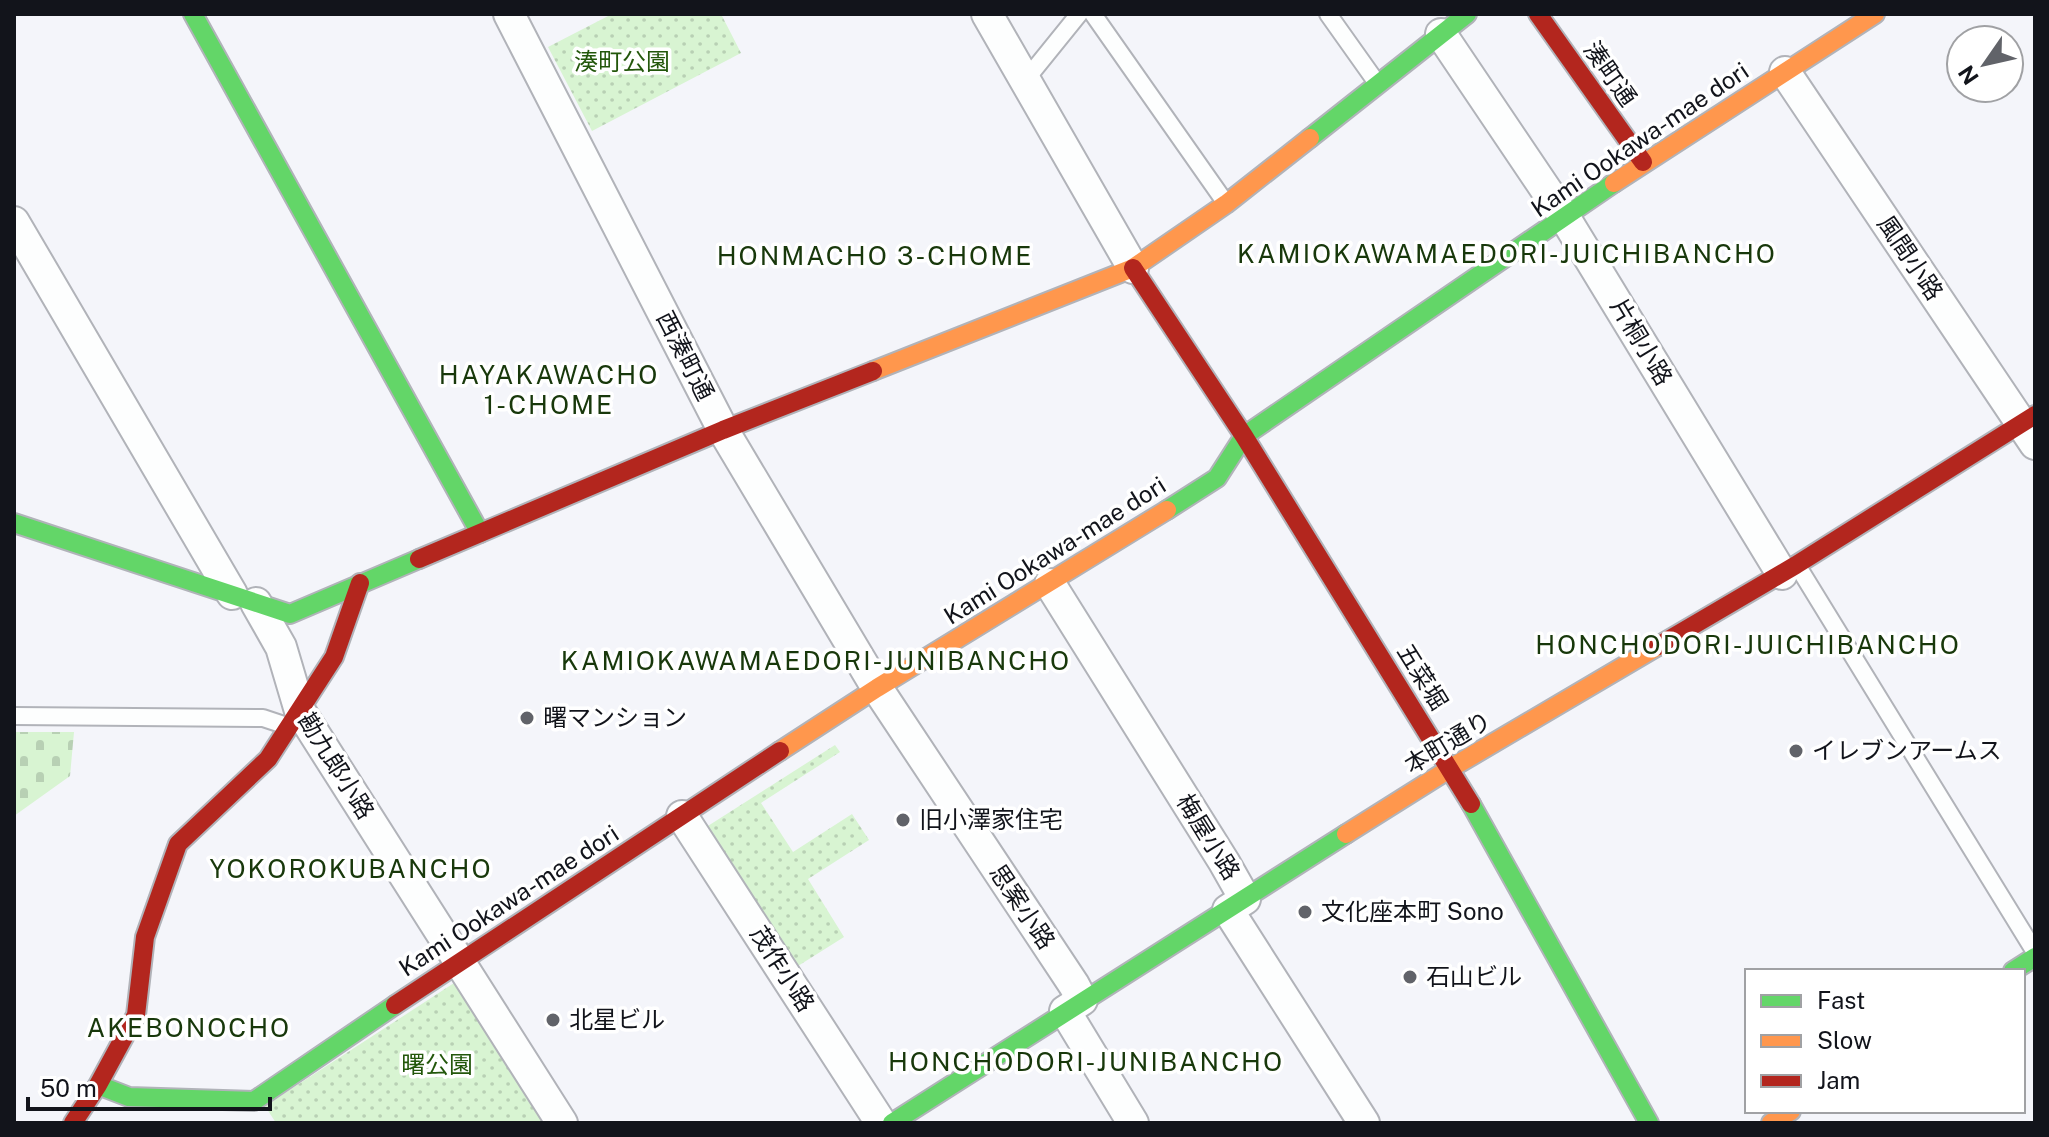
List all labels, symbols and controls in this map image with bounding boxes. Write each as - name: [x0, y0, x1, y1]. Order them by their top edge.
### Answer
- north arrow: [1945, 24, 2025, 104]
- street label: 湊町通: [1579, 36, 1643, 111]
- park label: 湊町公園: [574, 47, 670, 75]
- street label: Kami Ookawa-mae dori: [1526, 56, 1753, 222]
- text: N: [1953, 61, 1984, 90]
- street label: 風間小路: [1872, 210, 1949, 305]
- district label: KAMIOKAWAMAEDORI-JUICHIBANCHO: [1237, 238, 1777, 269]
- district label: HONMACHO 3-CHOME: [717, 240, 1033, 271]
- street label: 片桐小路: [1605, 293, 1679, 390]
- street label: 西湊町通: [652, 306, 720, 405]
- district label: HAYAKAWACHO 1-CHOME: [439, 359, 659, 420]
- street label: Kami Ookawa-mae dori: [939, 470, 1170, 630]
- district label: HONCHODORI-JUICHIBANCHO: [1535, 629, 1961, 660]
- street label: 五菜堀: [1392, 639, 1454, 714]
- district label: KAMIOKAWAMAEDORI-JUNIBANCHO: [561, 645, 1071, 676]
- place label: 曙マンション: [543, 703, 687, 731]
- street label: 本町通り: [1399, 705, 1496, 779]
- street label: 勘九郎小路: [293, 707, 381, 824]
- marker: 曙マンション: [518, 709, 536, 727]
- place label: イレブンアームス: [1812, 736, 2002, 764]
- marker: イレブンアームス: [1787, 742, 1805, 760]
- street label: 梅屋小路: [1172, 788, 1246, 885]
- place label: 旧小澤家住宅: [919, 805, 1063, 833]
- marker: 旧小澤家住宅: [894, 811, 912, 829]
- street label: Kami Ookawa-mae dori: [394, 819, 623, 982]
- district label: YOKOROKUBANCHO: [209, 853, 493, 884]
- street label: 思案小路: [984, 859, 1061, 954]
- place label: 文化座本町 Sono: [1321, 897, 1504, 925]
- marker: 文化座本町 Sono: [1296, 903, 1314, 921]
- street label: 茂作小路: [745, 921, 821, 1016]
- place label: 石山ビル: [1426, 962, 1522, 990]
- marker: 石山ビル: [1401, 968, 1419, 986]
- legend: [1745, 969, 2025, 1113]
- text: Fast: [1817, 986, 1865, 1014]
- place label: 北星ビル: [569, 1005, 665, 1033]
- marker: 北星ビル: [544, 1011, 562, 1029]
- district label: AKEBONOCHO: [87, 1012, 291, 1043]
- text: Slow: [1817, 1026, 1872, 1054]
- district label: HONCHODORI-JUNIBANCHO: [888, 1046, 1284, 1077]
- park label: 曙公園: [401, 1050, 473, 1078]
- scale bar: [28, 1061, 270, 1111]
- text: Jam: [1817, 1066, 1860, 1094]
- text: 50 m: [40, 1074, 97, 1102]

